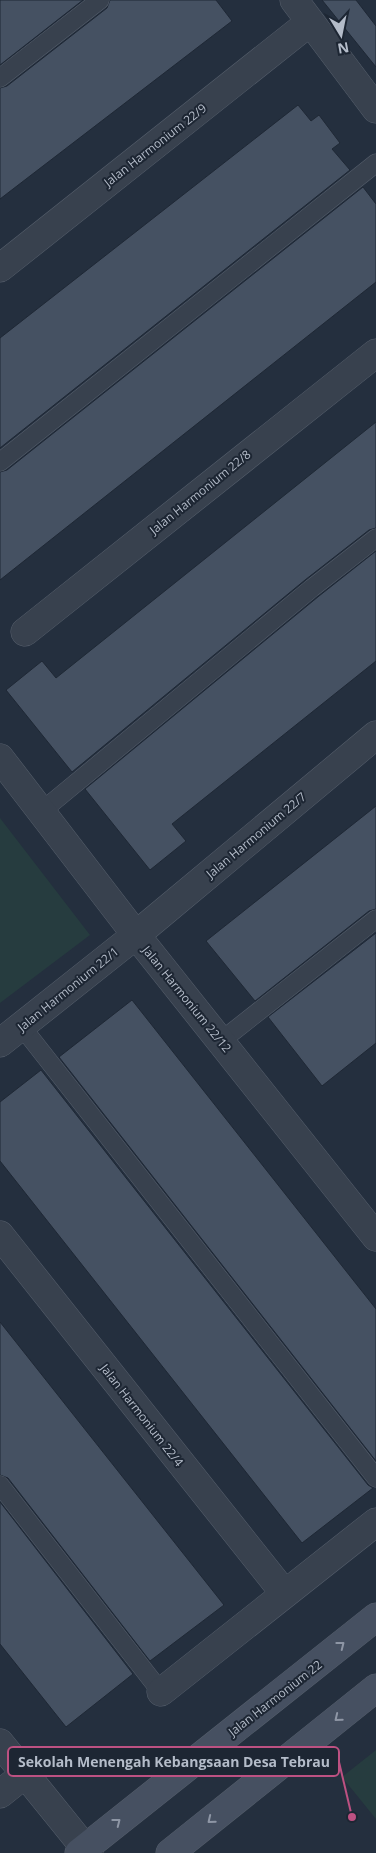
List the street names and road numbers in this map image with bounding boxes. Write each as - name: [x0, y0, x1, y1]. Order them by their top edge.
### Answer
- street label: Jalan Harmonium 22/9: [99, 100, 210, 191]
- street label: Jalan Harmonium 22/8: [145, 446, 254, 539]
- street label: Jalan Harmonium 22/7: [202, 788, 310, 883]
- street label: Jalan Harmonium 22/12: [138, 941, 235, 1056]
- street label: Jalan Harmonium 22/1: [13, 943, 122, 1036]
- street label: Jalan Harmonium 22/4: [96, 1359, 187, 1470]
- street label: Jalan Harmonium 22: [224, 1656, 325, 1741]

